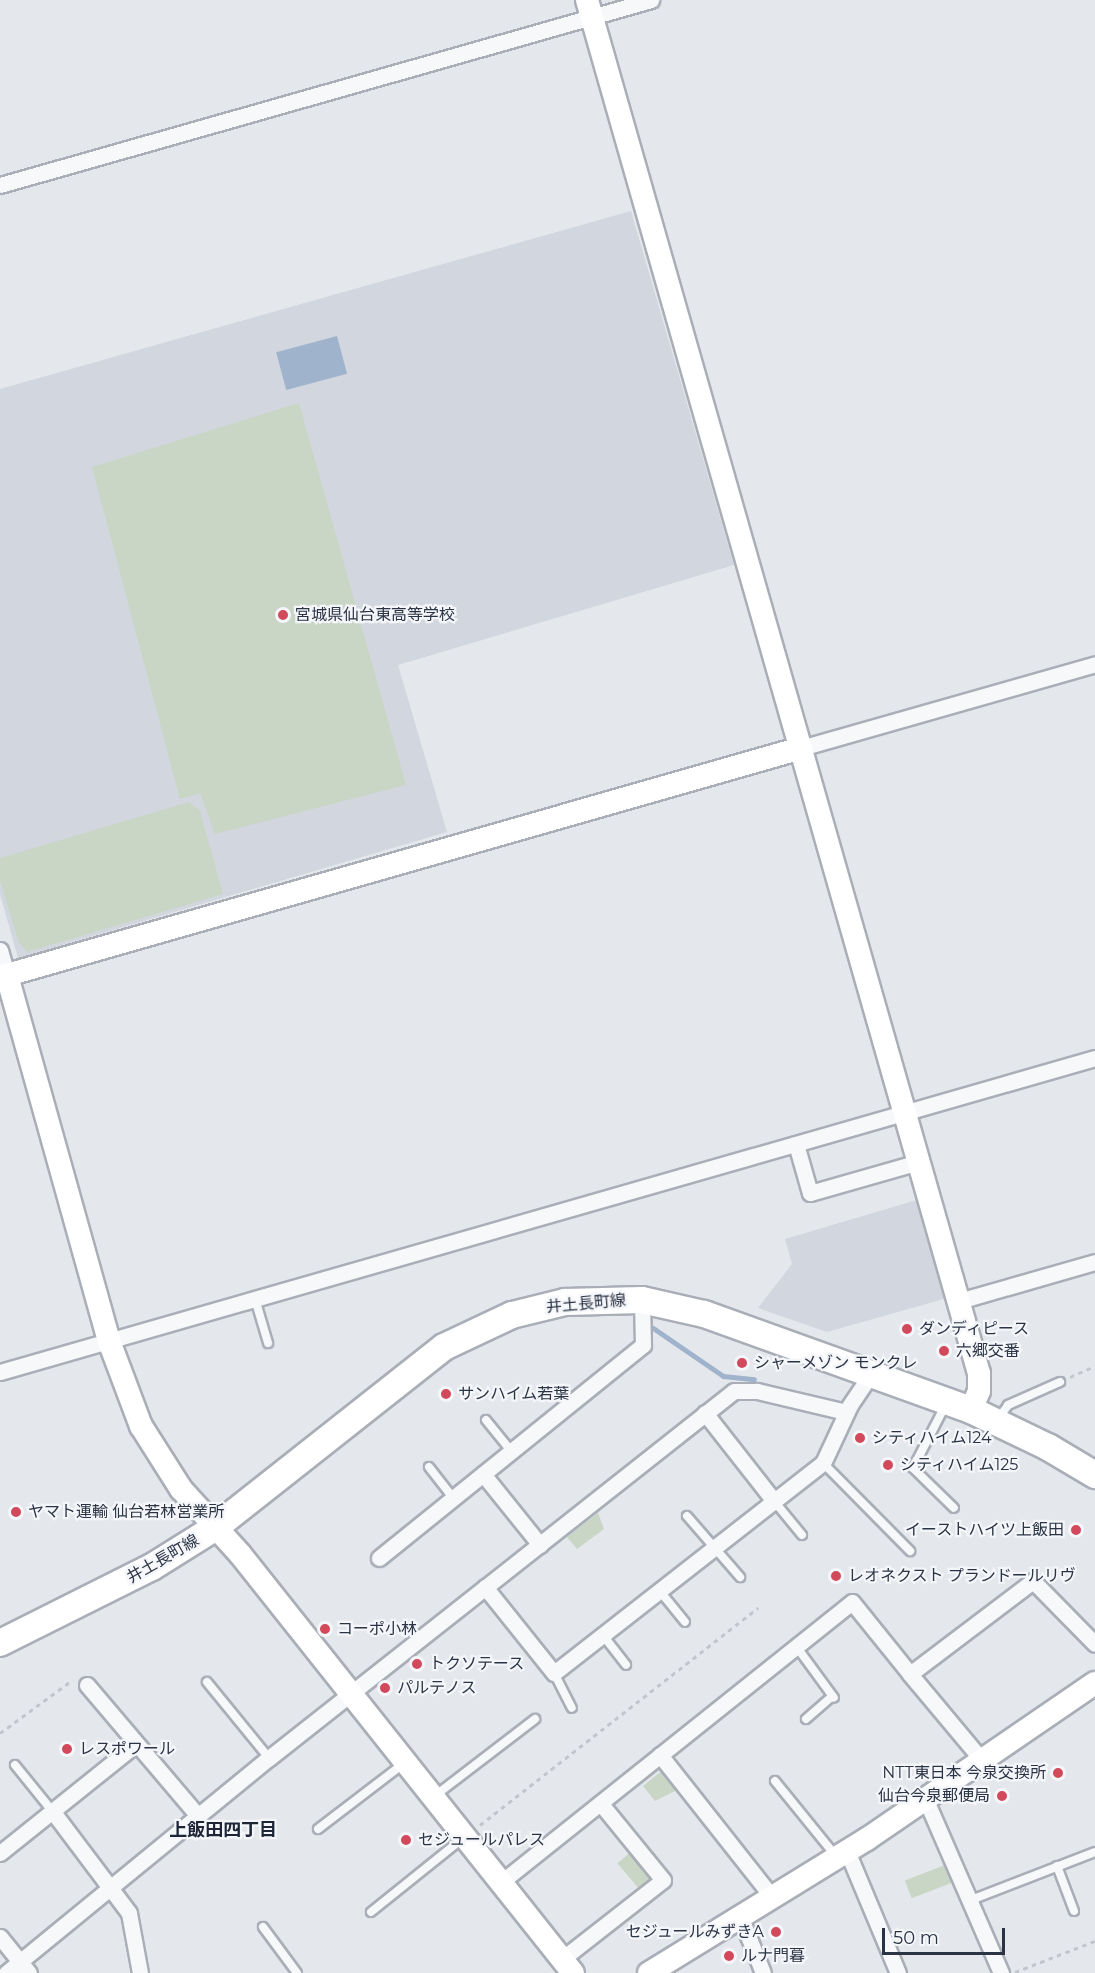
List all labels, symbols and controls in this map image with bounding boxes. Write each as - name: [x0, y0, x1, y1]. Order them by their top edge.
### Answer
- place label: 宮城県仙台東高等学校: [295, 605, 455, 625]
- marker: 宮城県仙台東高等学校: [276, 608, 290, 622]
- street label: 井土長町線: [545, 1291, 627, 1317]
- place label: ダンディピース: [919, 1319, 1031, 1339]
- marker: ダンディピース: [900, 1322, 914, 1336]
- place label: 六郷交番: [956, 1341, 1020, 1361]
- marker: 六郷交番: [937, 1344, 951, 1358]
- place label: シャーメゾン モンクレ: [754, 1353, 918, 1373]
- marker: シャーメゾン モンクレ: [735, 1356, 749, 1370]
- place label: サンハイム若葉: [458, 1384, 570, 1404]
- marker: サンハイム若葉: [439, 1387, 453, 1401]
- place label: シティハイム124: [872, 1428, 993, 1448]
- marker: シティハイム124: [853, 1431, 867, 1445]
- place label: シティハイム125: [900, 1455, 1020, 1475]
- marker: シティハイム125: [881, 1458, 895, 1472]
- place label: ヤマト運輸 仙台若林営業所: [28, 1502, 224, 1522]
- marker: ヤマト運輸 仙台若林営業所: [9, 1505, 23, 1519]
- place label: イーストハイツ上飯田: [904, 1520, 1064, 1540]
- marker: イーストハイツ上飯田: [1069, 1523, 1083, 1537]
- street label: 井土長町線: [124, 1531, 202, 1587]
- place label: レオネクスト プランドールリヴ: [848, 1566, 1076, 1586]
- marker: レオネクスト プランドールリヴ: [829, 1569, 843, 1583]
- place label: コーポ小林: [337, 1619, 417, 1639]
- marker: コーポ小林: [318, 1622, 332, 1636]
- place label: トクソテース: [429, 1654, 525, 1674]
- marker: トクソテース: [410, 1657, 424, 1671]
- place label: パルテノス: [397, 1678, 477, 1698]
- marker: パルテノス: [378, 1681, 392, 1695]
- place label: レスポワール: [79, 1739, 175, 1759]
- marker: レスポワール: [60, 1742, 74, 1756]
- place label: NTT東日本 今泉交換所: [882, 1763, 1046, 1783]
- marker: NTT東日本 今泉交換所: [1051, 1766, 1065, 1780]
- place label: 仙台今泉郵便局: [878, 1786, 990, 1806]
- marker: 仙台今泉郵便局: [995, 1789, 1009, 1803]
- district label: 上飯田四丁目: [169, 1819, 277, 1841]
- place label: セジュールパレス: [418, 1830, 546, 1850]
- marker: セジュールパレス: [399, 1833, 413, 1847]
- scale bar: [885, 1916, 1008, 1954]
- place label: セジュールみずきA: [625, 1922, 764, 1942]
- marker: セジュールみずきA: [769, 1925, 783, 1939]
- text: 50 m: [893, 1927, 939, 1949]
- place label: ルナ門暮: [741, 1946, 805, 1966]
- marker: ルナ門暮: [722, 1949, 736, 1963]

